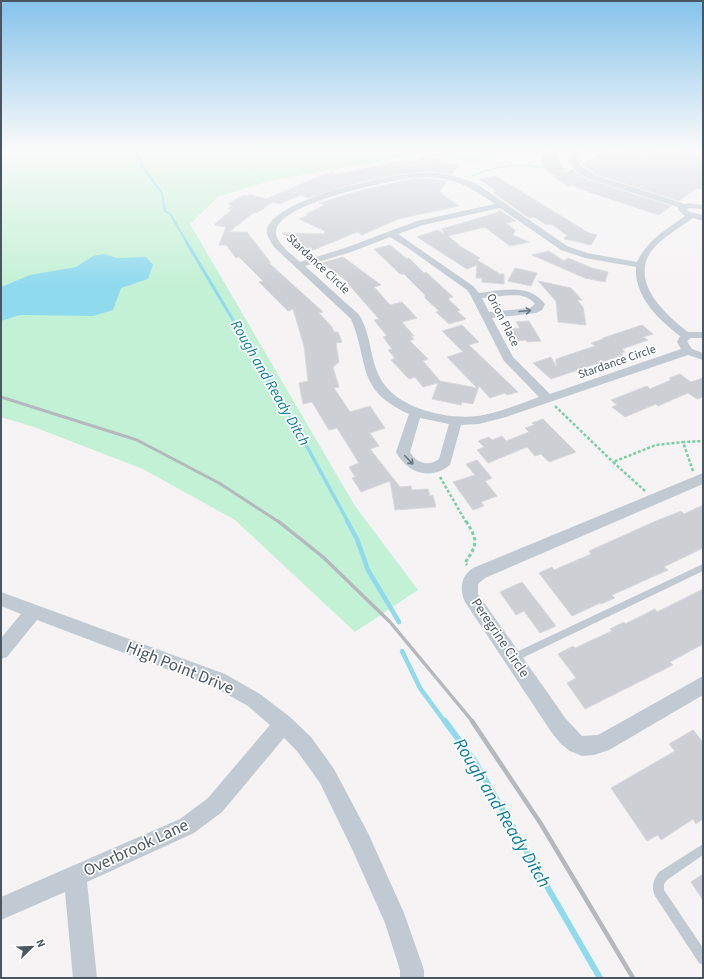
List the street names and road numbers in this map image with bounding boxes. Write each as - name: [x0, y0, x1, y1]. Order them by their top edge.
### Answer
- street label: Stardance Circle: [283, 230, 354, 298]
- street label: Orion Place: [482, 290, 524, 350]
- street label: Stardance Circle: [576, 341, 658, 383]
- street label: Peregrine Circle: [466, 594, 534, 682]
- street label: High Point Drive: [122, 635, 238, 701]
- street label: Overbrook Lane: [80, 813, 192, 883]

